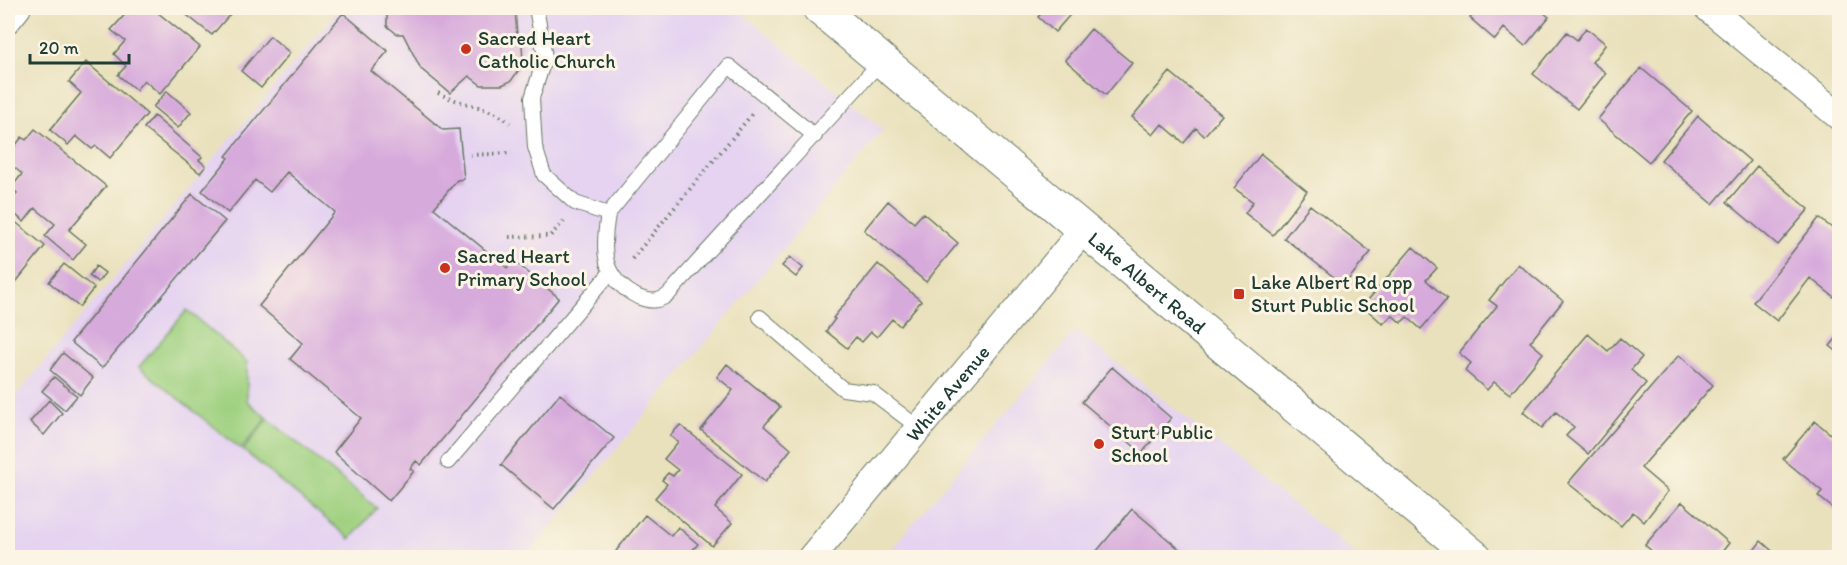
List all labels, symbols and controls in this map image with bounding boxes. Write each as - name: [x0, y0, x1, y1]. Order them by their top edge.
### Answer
- place label: Sacred Heart Catholic Church: [478, 26, 615, 73]
- scale bar: [30, 27, 129, 65]
- text: 20 m: [39, 37, 79, 59]
- marker: Sacred Heart Catholic Church: [459, 42, 473, 56]
- street label: Lake Albert Road: [1083, 227, 1211, 339]
- place label: Sacred Heart Primary School: [457, 244, 587, 291]
- marker: Sacred Heart Primary School: [438, 261, 452, 275]
- place label: Lake Albert Rd opp Sturt Public School: [1251, 270, 1415, 317]
- marker: Lake Albert Rd opp Sturt Public School: [1232, 287, 1246, 301]
- street label: White Avenue: [901, 340, 995, 446]
- place label: Sturt Public School: [1111, 420, 1213, 467]
- marker: Sturt Public School: [1092, 437, 1106, 451]

